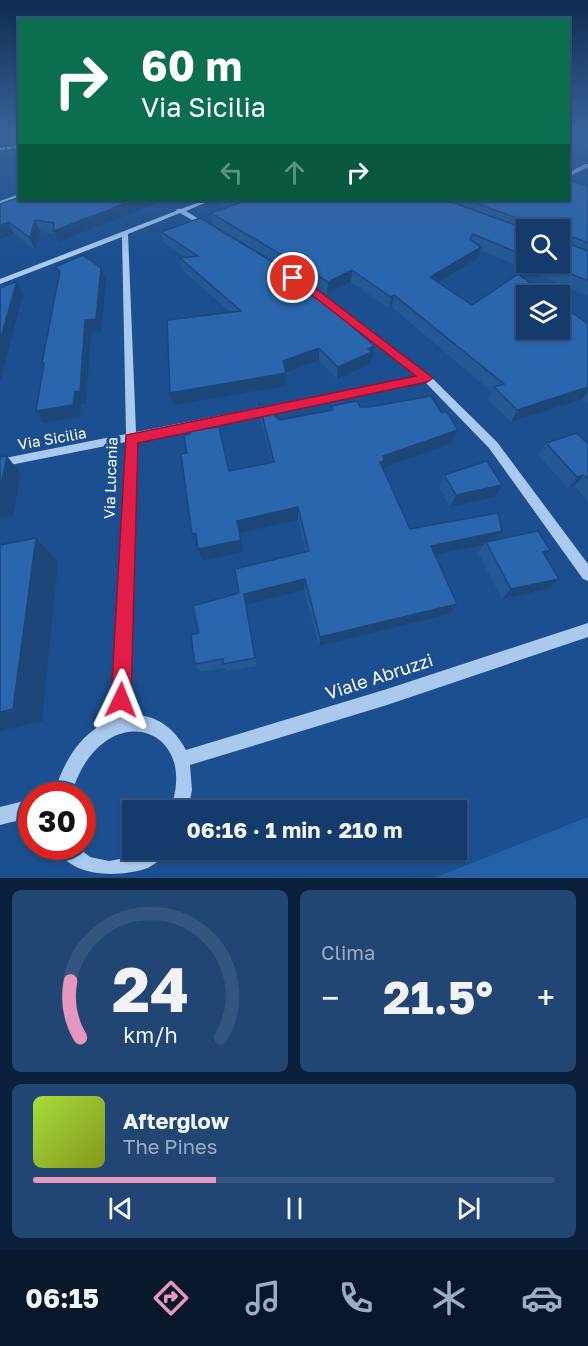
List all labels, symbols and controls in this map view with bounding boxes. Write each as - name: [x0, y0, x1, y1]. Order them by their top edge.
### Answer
- text: 60 m: [141, 40, 242, 90]
- icon: right: [42, 42, 120, 120]
- text: Via Sicilia: [141, 91, 266, 123]
- icon: left: [215, 156, 248, 189]
- icon: ahead: [278, 156, 311, 189]
- icon: right: [341, 156, 374, 189]
- map controls: [516, 219, 570, 339]
- button: search: [516, 219, 570, 273]
- pin: [267, 252, 318, 303]
- icon: arrive: [276, 261, 309, 294]
- button: layers: [516, 285, 570, 339]
- street label: Via Sicilia: [16, 423, 88, 453]
- street label: Via Lucania: [100, 437, 120, 519]
- street label: Viale Abruzzi: [322, 648, 436, 704]
- position arrow: [89, 668, 153, 732]
- speed limit sign: 30: [18, 782, 96, 860]
- text: 06:16 · 1 min · 210 m: [187, 816, 402, 843]
- text: Clima: [321, 940, 375, 964]
- text: 24: [111, 951, 189, 1026]
- text: 21.5°: [383, 970, 493, 1024]
- text: −: [321, 978, 339, 1017]
- text: +: [537, 978, 555, 1017]
- text: km/h: [123, 1022, 177, 1048]
- text: Afterglow: [123, 1107, 229, 1134]
- text: The Pines: [123, 1134, 217, 1158]
- icon: previous: [104, 1192, 137, 1225]
- icon: pause: [278, 1192, 311, 1225]
- icon: next: [452, 1192, 485, 1225]
- icon: directions: [150, 1277, 192, 1319]
- icon: music: [242, 1277, 284, 1319]
- icon: phone: [335, 1277, 377, 1319]
- icon: climate: [428, 1277, 470, 1319]
- icon: car: [521, 1277, 563, 1319]
- text: 06:15: [25, 1282, 99, 1314]

